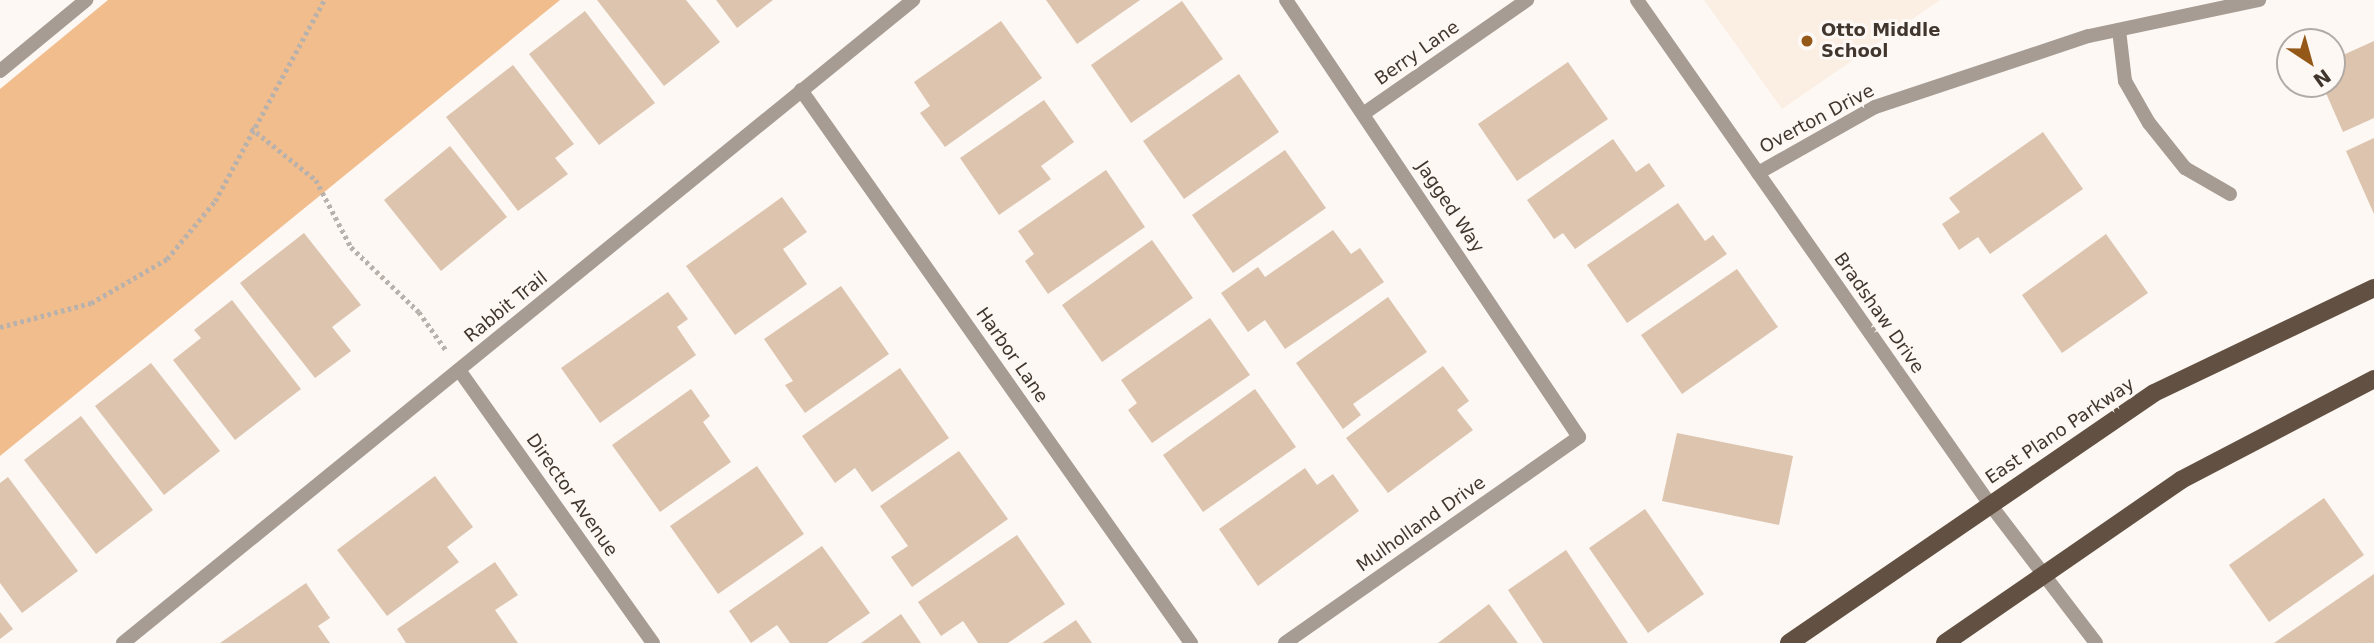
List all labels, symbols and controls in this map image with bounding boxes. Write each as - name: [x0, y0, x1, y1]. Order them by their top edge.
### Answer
- street label: Berry Lane: [1371, 16, 1463, 90]
- place label: Otto Middle School: [1821, 20, 1940, 62]
- north arrow: [2276, 28, 2346, 98]
- marker: Otto Middle School: [1799, 33, 1815, 49]
- text: N: [2309, 65, 2335, 92]
- street label: Overton Drive: [1756, 80, 1878, 158]
- street label: Jagged Way: [1411, 157, 1489, 257]
- street label: Bradshaw Drive: [1829, 248, 1929, 378]
- street label: Rabbit Trail: [460, 267, 552, 347]
- street label: Harbor Lane: [971, 303, 1053, 407]
- street label: East Plano Parkway: [1981, 373, 2139, 489]
- street label: Director Avenue: [522, 429, 622, 561]
- street label: Mulholland Drive: [1353, 472, 1489, 576]

